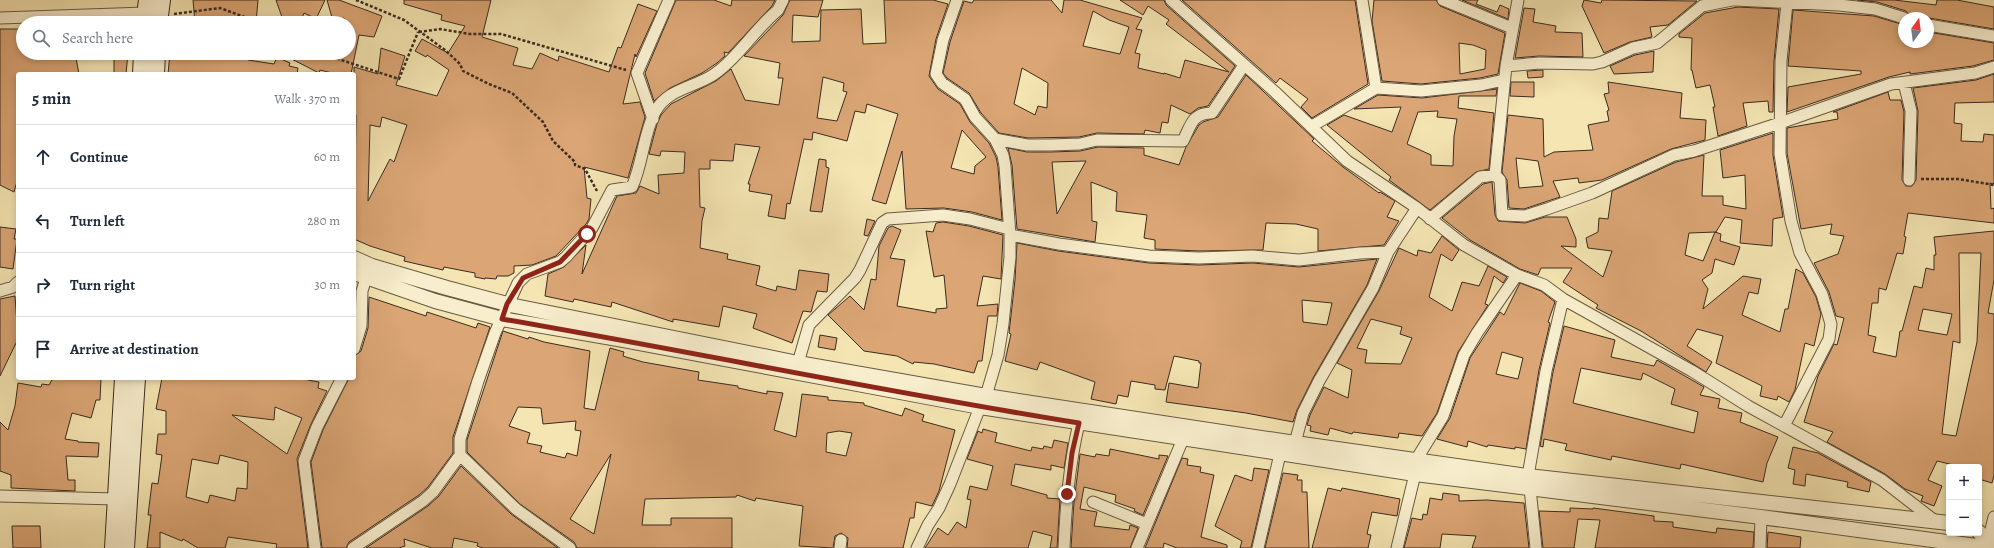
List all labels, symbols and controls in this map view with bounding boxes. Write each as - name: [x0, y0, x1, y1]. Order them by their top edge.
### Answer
- north arrow: [1898, 12, 1934, 48]
- search box: [16, 16, 356, 60]
- icon: search: [30, 27, 52, 49]
- text: Search here: [62, 28, 133, 48]
- text: 5 min: [32, 87, 71, 110]
- text: Walk · 370 m: [274, 90, 340, 107]
- icon: ahead: [32, 146, 54, 168]
- text: Continue: [70, 147, 128, 167]
- text: 60 m: [314, 148, 340, 165]
- icon: left: [32, 210, 54, 232]
- text: Turn left: [70, 211, 125, 231]
- text: 280 m: [307, 212, 340, 229]
- route start: [578, 225, 596, 243]
- icon: right: [32, 274, 54, 296]
- text: Turn right: [70, 275, 135, 295]
- text: 30 m: [314, 276, 340, 293]
- icon: arrive: [32, 338, 54, 360]
- text: Arrive at destination: [70, 339, 199, 359]
- map controls: [1946, 464, 1982, 536]
- button: +: [1946, 464, 1982, 500]
- route end: [1058, 485, 1076, 503]
- button: −: [1946, 500, 1982, 536]

